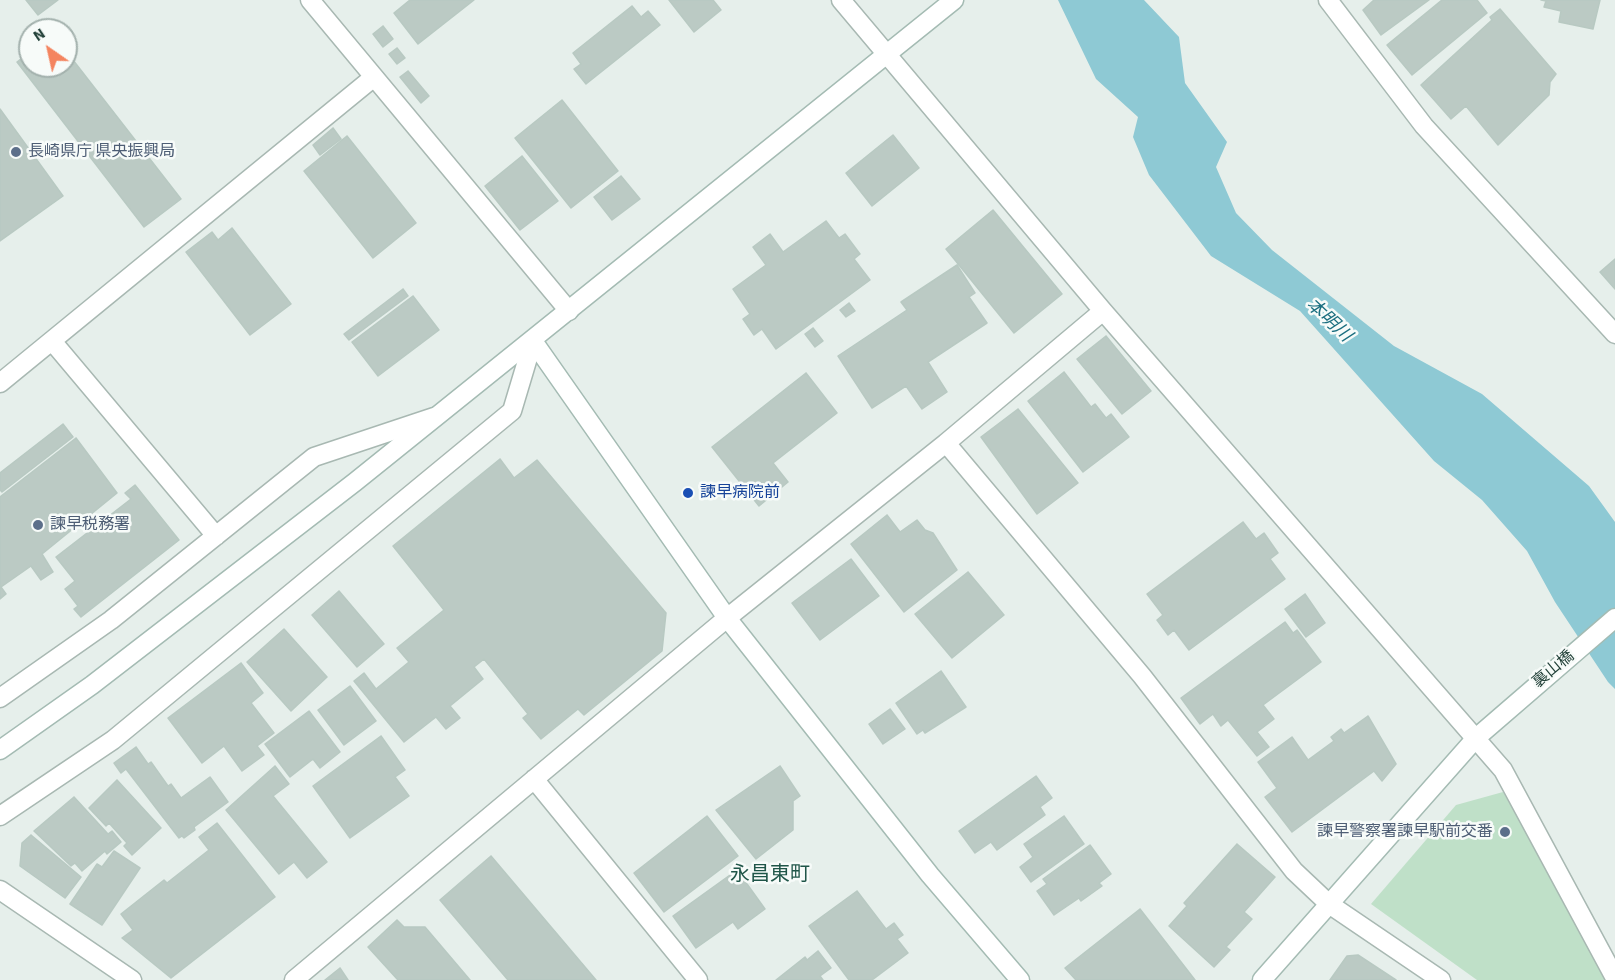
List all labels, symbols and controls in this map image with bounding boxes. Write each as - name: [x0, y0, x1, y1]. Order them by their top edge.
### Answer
- north arrow: [18, 18, 78, 78]
- text: N: [28, 23, 50, 47]
- place label: 長崎県庁 県央振興局: [28, 142, 175, 162]
- marker: 長崎県庁 県央振興局: [9, 145, 23, 159]
- water label: 本明川: [1301, 295, 1355, 347]
- place label: 諫早病院前: [700, 483, 780, 503]
- marker: 諫早病院前: [681, 486, 695, 500]
- place label: 諫早税務署: [50, 515, 130, 535]
- marker: 諫早税務署: [31, 518, 45, 532]
- street label: 裏山橋: [1529, 647, 1579, 693]
- place label: 諫早警察署諫早駅前交番: [1317, 822, 1493, 842]
- marker: 諫早警察署諫早駅前交番: [1498, 825, 1512, 839]
- district label: 永昌東町: [730, 864, 810, 888]

